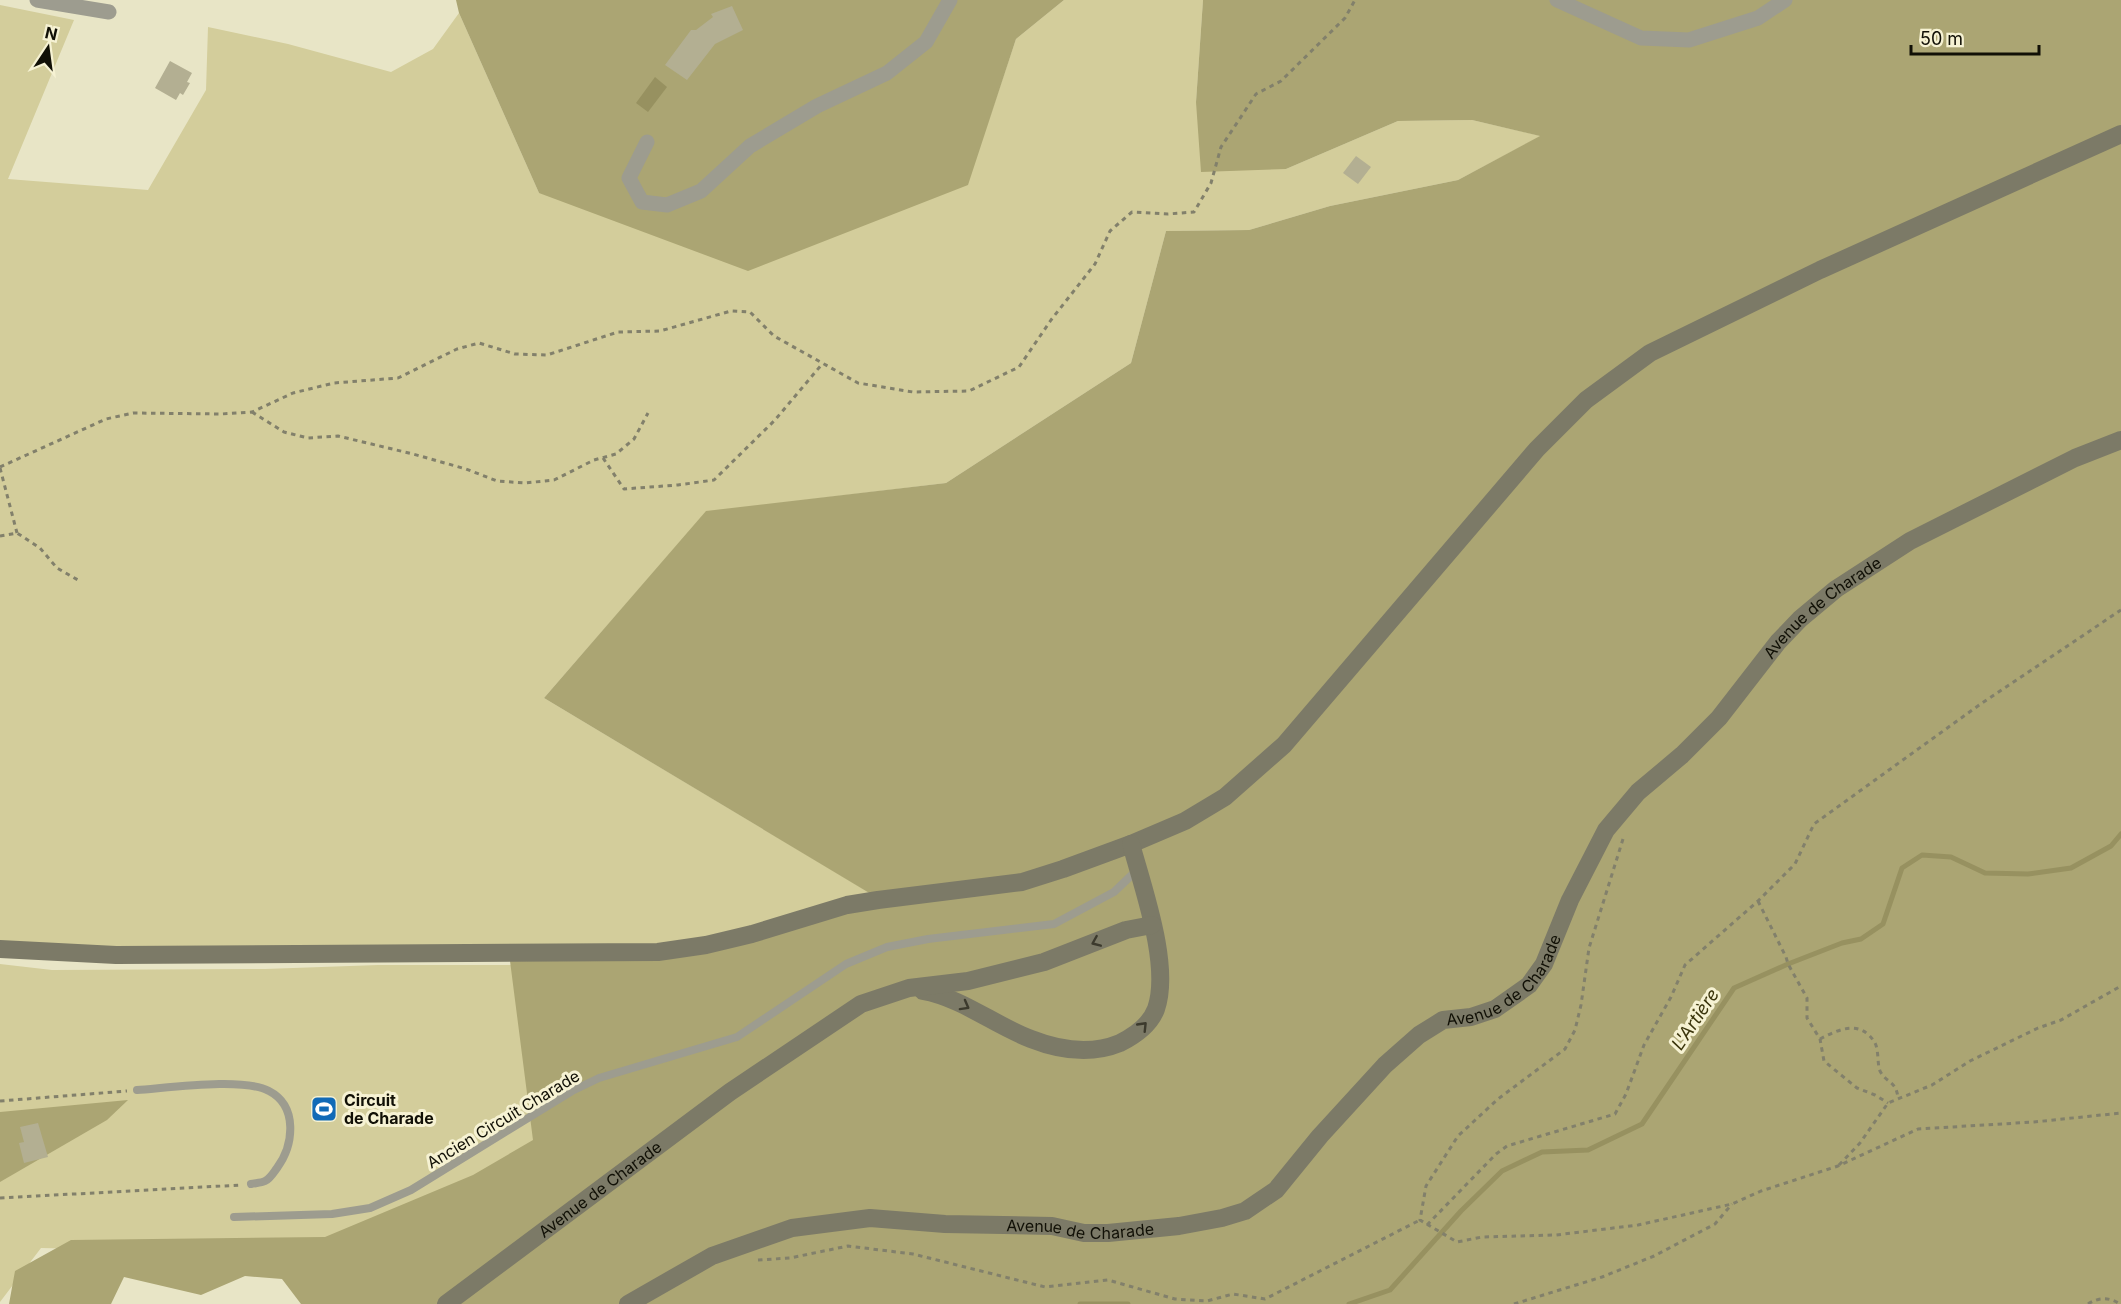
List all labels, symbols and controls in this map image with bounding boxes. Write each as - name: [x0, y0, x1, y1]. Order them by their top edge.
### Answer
- north arrow: [18, 18, 78, 78]
- scale bar: [1911, 18, 2038, 56]
- text: N: [43, 22, 60, 45]
- text: 50 m: [1920, 28, 1963, 49]
- street label: Avenue de Charade: [1759, 552, 1885, 662]
- street label: Avenue de Charade: [1445, 931, 1565, 1030]
- one-way arrow: [1092, 935, 1103, 947]
- water label: L'Artière: [1667, 984, 1723, 1054]
- one-way arrow: [958, 999, 969, 1010]
- one-way arrow: [1136, 1022, 1147, 1033]
- street label: Ancien Circuit Charade: [423, 1065, 583, 1173]
- place label: Circuit de Charade: [344, 1090, 434, 1128]
- sports icon: Circuit de Charade: [309, 1094, 339, 1124]
- street label: Avenue de Charade: [534, 1137, 665, 1242]
- street label: Avenue de Charade: [1006, 1215, 1155, 1243]

